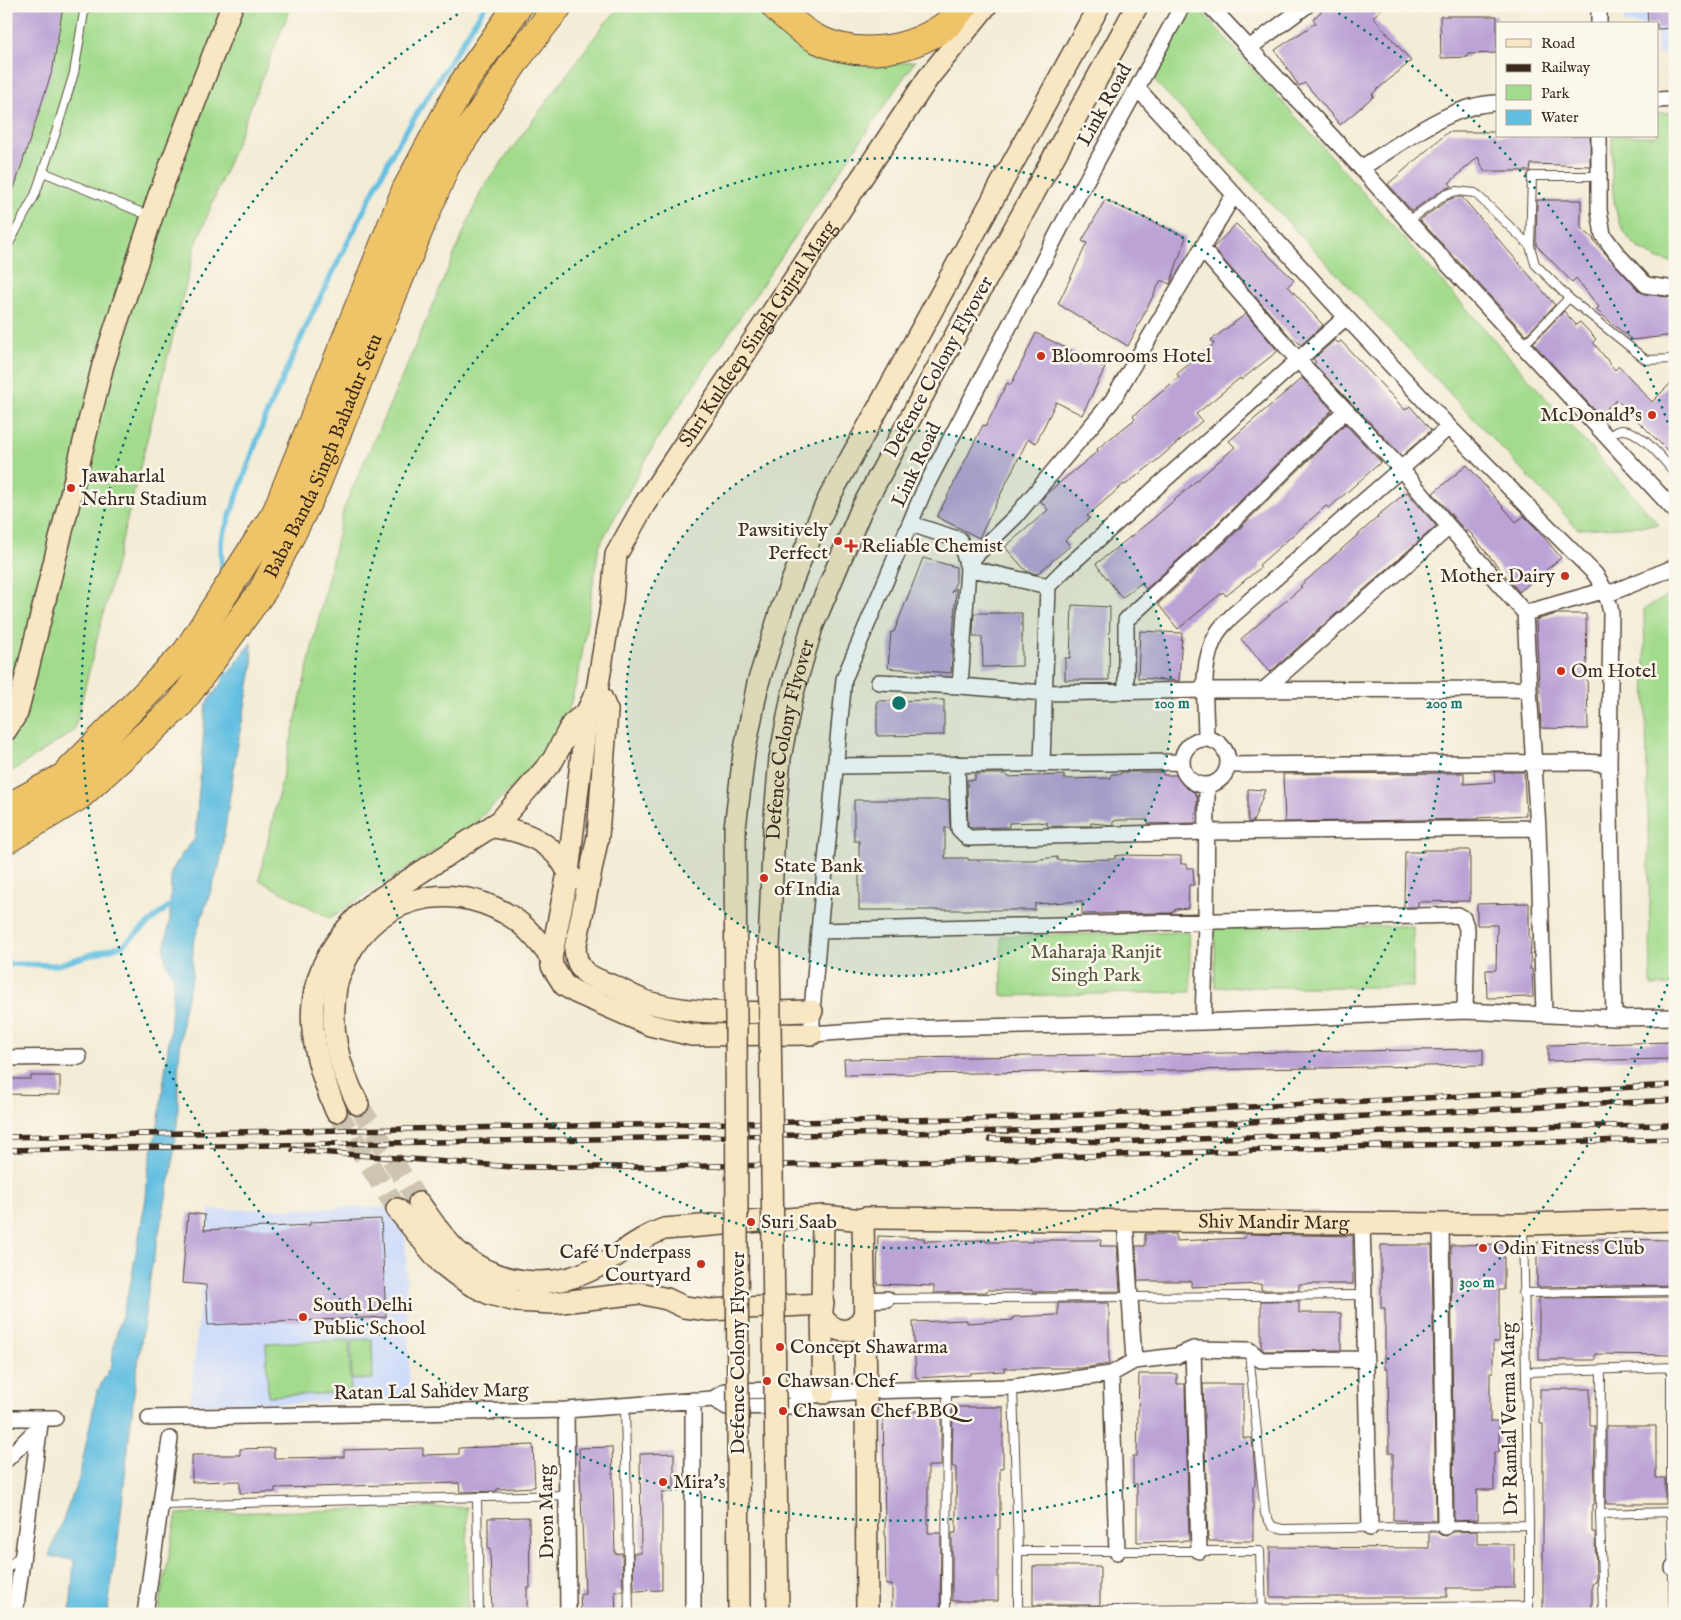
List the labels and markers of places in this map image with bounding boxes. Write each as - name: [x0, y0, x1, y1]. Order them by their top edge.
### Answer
- place label: Bloomrooms Hotel: [1051, 344, 1212, 369]
- marker: Bloomrooms Hotel: [1035, 350, 1047, 362]
- place label: McDonald's: [1540, 403, 1642, 428]
- marker: McDonald's: [1646, 409, 1658, 421]
- place label: Jawaharlal Nehru Stadium: [79, 464, 207, 512]
- marker: Jawaharlal Nehru Stadium: [65, 482, 77, 494]
- place label: Pawsitively Perfect: [738, 518, 828, 566]
- place label: Reliable Chemist: [861, 534, 1003, 559]
- marker: Pawsitively Perfect: [832, 535, 844, 547]
- marker: Reliable Chemist: [845, 540, 857, 552]
- place label: Mother Dairy: [1440, 564, 1555, 589]
- marker: Mother Dairy: [1559, 570, 1571, 582]
- place label: Om Hotel: [1571, 659, 1657, 684]
- marker: Om Hotel: [1555, 665, 1567, 677]
- centre of rings: [890, 694, 908, 712]
- place label: State Bank of India: [774, 854, 864, 902]
- marker: State Bank of India: [758, 872, 770, 884]
- place label: Suri Saab: [761, 1210, 837, 1235]
- marker: Suri Saab: [745, 1216, 757, 1228]
- place label: Odin Fitness Club: [1493, 1236, 1645, 1261]
- place label: Café Underpass Courtyard: [560, 1240, 691, 1288]
- marker: Odin Fitness Club: [1477, 1242, 1489, 1254]
- marker: Café Underpass Courtyard: [695, 1258, 707, 1270]
- place label: South Delhi Public School: [313, 1293, 426, 1341]
- marker: South Delhi Public School: [297, 1311, 309, 1323]
- place label: Concept Shawarma: [790, 1335, 948, 1360]
- marker: Concept Shawarma: [774, 1341, 786, 1353]
- place label: Chawsan Chef: [777, 1369, 899, 1394]
- marker: Chawsan Chef: [761, 1375, 773, 1387]
- place label: Chawsan Chef BBQ: [793, 1399, 973, 1424]
- marker: Chawsan Chef BBQ: [777, 1405, 789, 1417]
- place label: Mira's: [673, 1470, 726, 1495]
- marker: Mira's: [657, 1476, 669, 1488]

